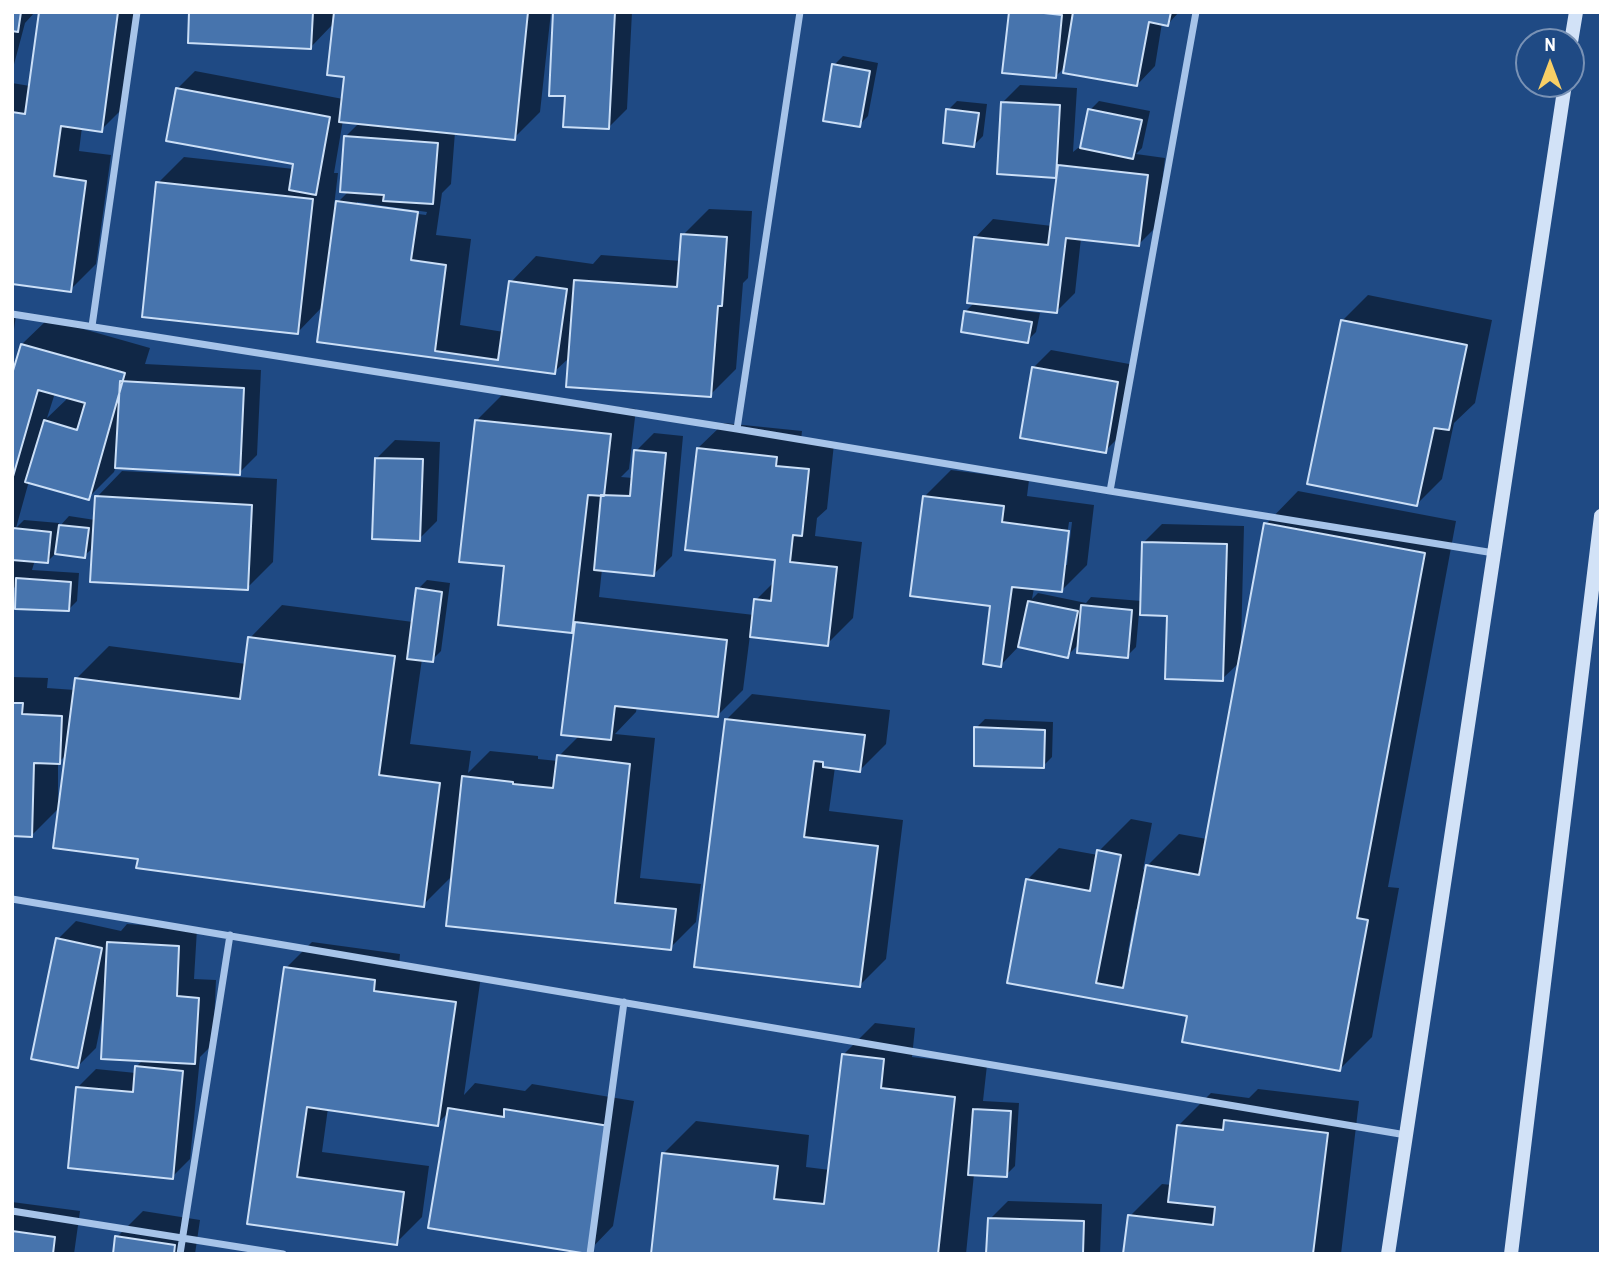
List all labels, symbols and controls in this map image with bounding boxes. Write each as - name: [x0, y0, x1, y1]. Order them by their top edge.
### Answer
- north arrow: [1515, 28, 1585, 98]
- text: N: [1544, 31, 1556, 57]

